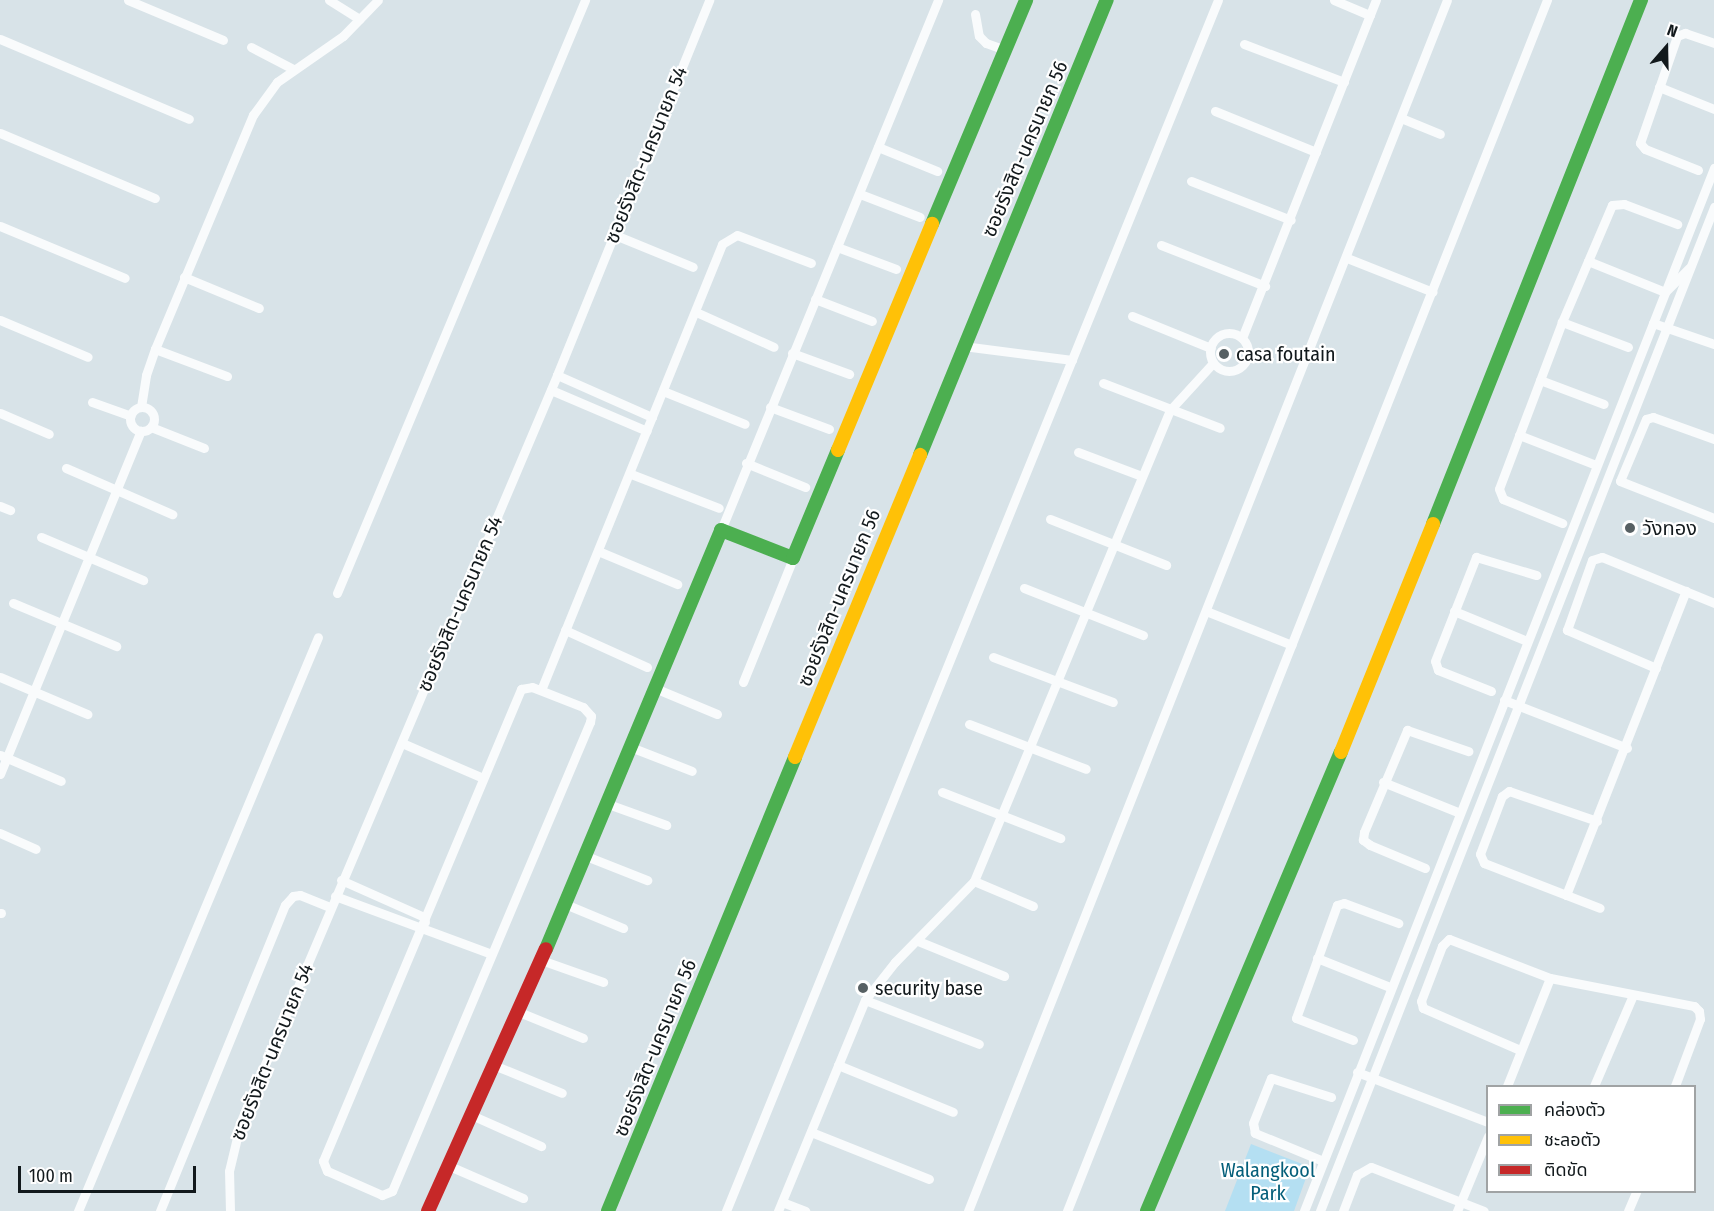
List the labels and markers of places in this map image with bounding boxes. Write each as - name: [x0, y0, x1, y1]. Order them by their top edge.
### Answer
- place label: casa foutain: [1236, 342, 1336, 366]
- marker: casa foutain: [1217, 347, 1231, 361]
- place label: วังทอง: [1642, 516, 1697, 540]
- marker: วังทอง: [1623, 521, 1637, 535]
- place label: security base: [875, 976, 983, 1000]
- marker: security base: [856, 981, 870, 995]

